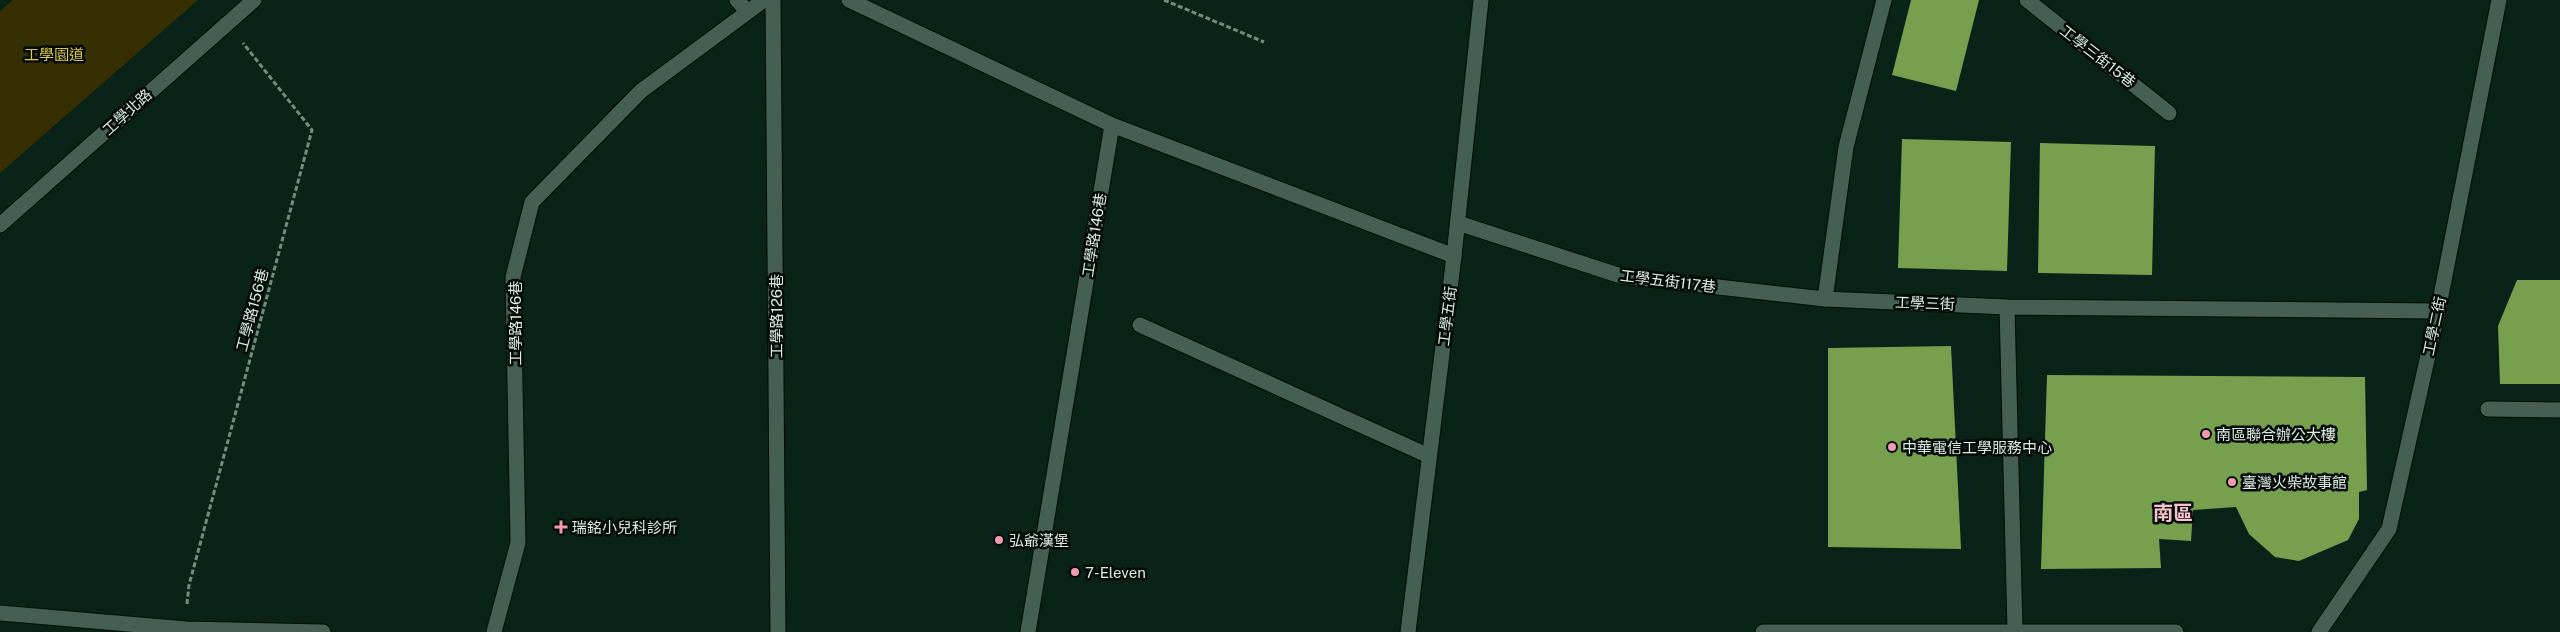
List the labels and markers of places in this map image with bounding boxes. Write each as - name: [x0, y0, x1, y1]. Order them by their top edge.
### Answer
- place label: 南區聯合辦公大樓: [2216, 426, 2336, 443]
- marker: 南區聯合辦公大樓: [2200, 428, 2212, 440]
- place label: 中華電信工學服務中心: [1902, 439, 2052, 456]
- marker: 中華電信工學服務中心: [1886, 441, 1898, 453]
- place label: 臺灣火柴故事館: [2242, 474, 2347, 491]
- marker: 臺灣火柴故事館: [2226, 476, 2238, 488]
- place label: 瑞銘小兒科診所: [572, 519, 677, 536]
- marker: 瑞銘小兒科診所: [554, 520, 568, 534]
- place label: 弘爺漢堡: [1009, 532, 1069, 549]
- marker: 弘爺漢堡: [993, 534, 1005, 546]
- place label: 7-Eleven: [1085, 564, 1146, 581]
- marker: 7-Eleven: [1069, 566, 1081, 578]

